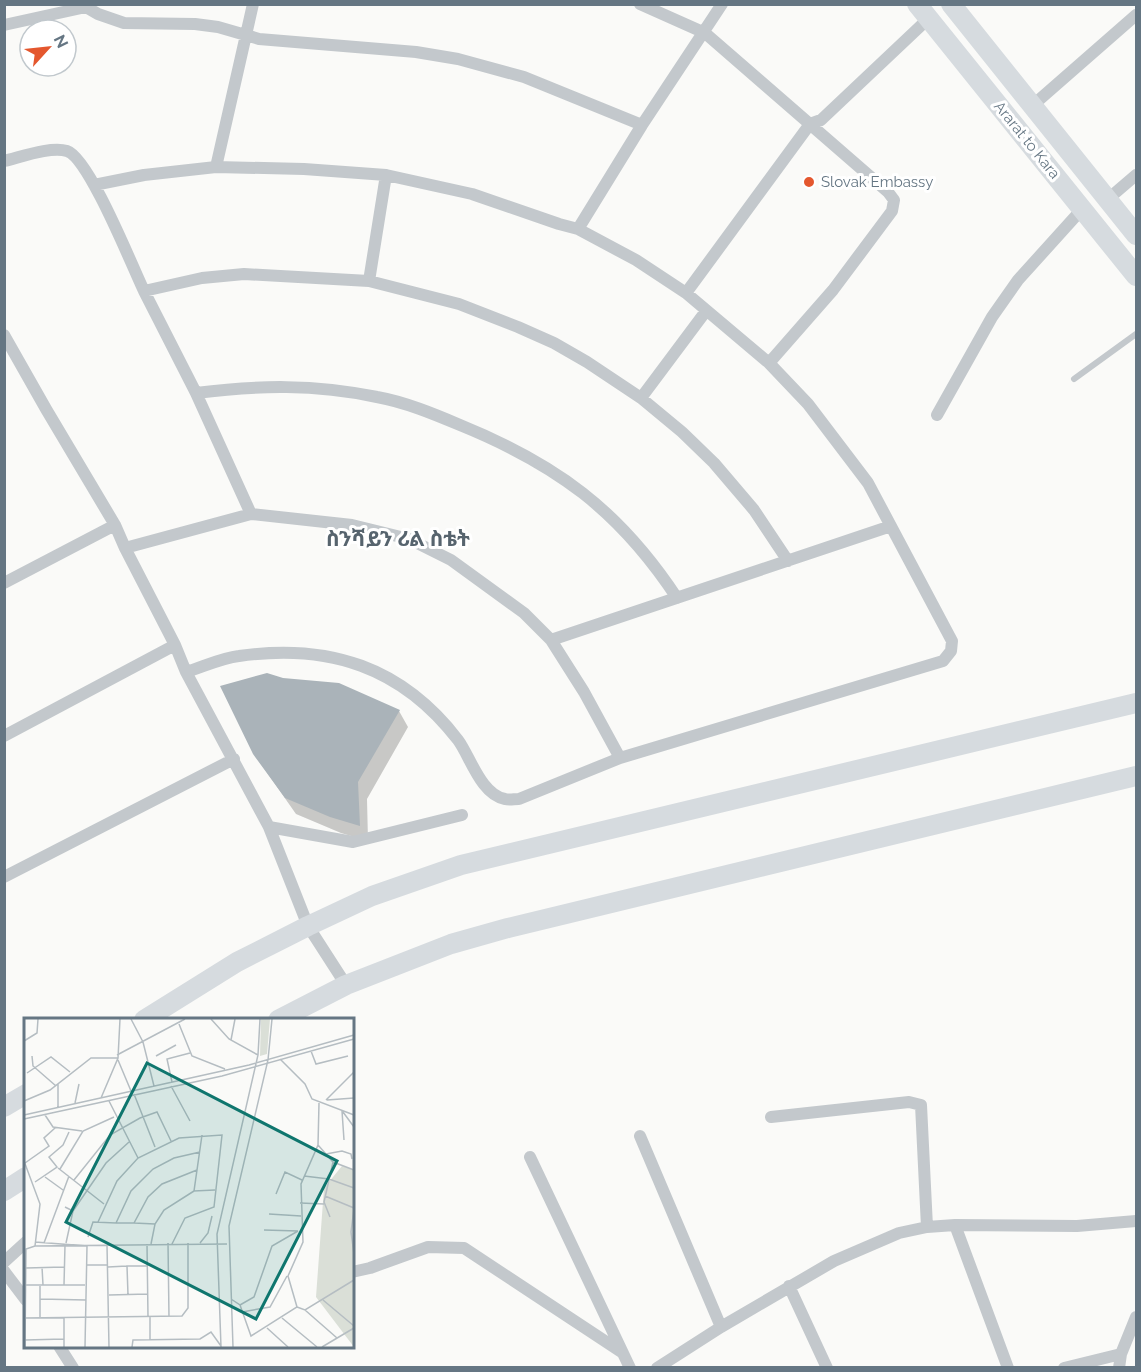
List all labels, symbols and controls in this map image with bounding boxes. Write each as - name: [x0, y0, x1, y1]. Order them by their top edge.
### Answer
- north arrow: [18, 18, 78, 78]
- text: N: [50, 32, 72, 51]
- street label: Ararat to Kara: [990, 98, 1064, 182]
- place label: Slovak Embassy: [821, 173, 933, 191]
- marker: Slovak Embassy: [802, 175, 816, 189]
- district label: ስንሻይን ሪል ስቴት: [326, 526, 470, 551]
- inset map: [24, 1018, 354, 1348]

